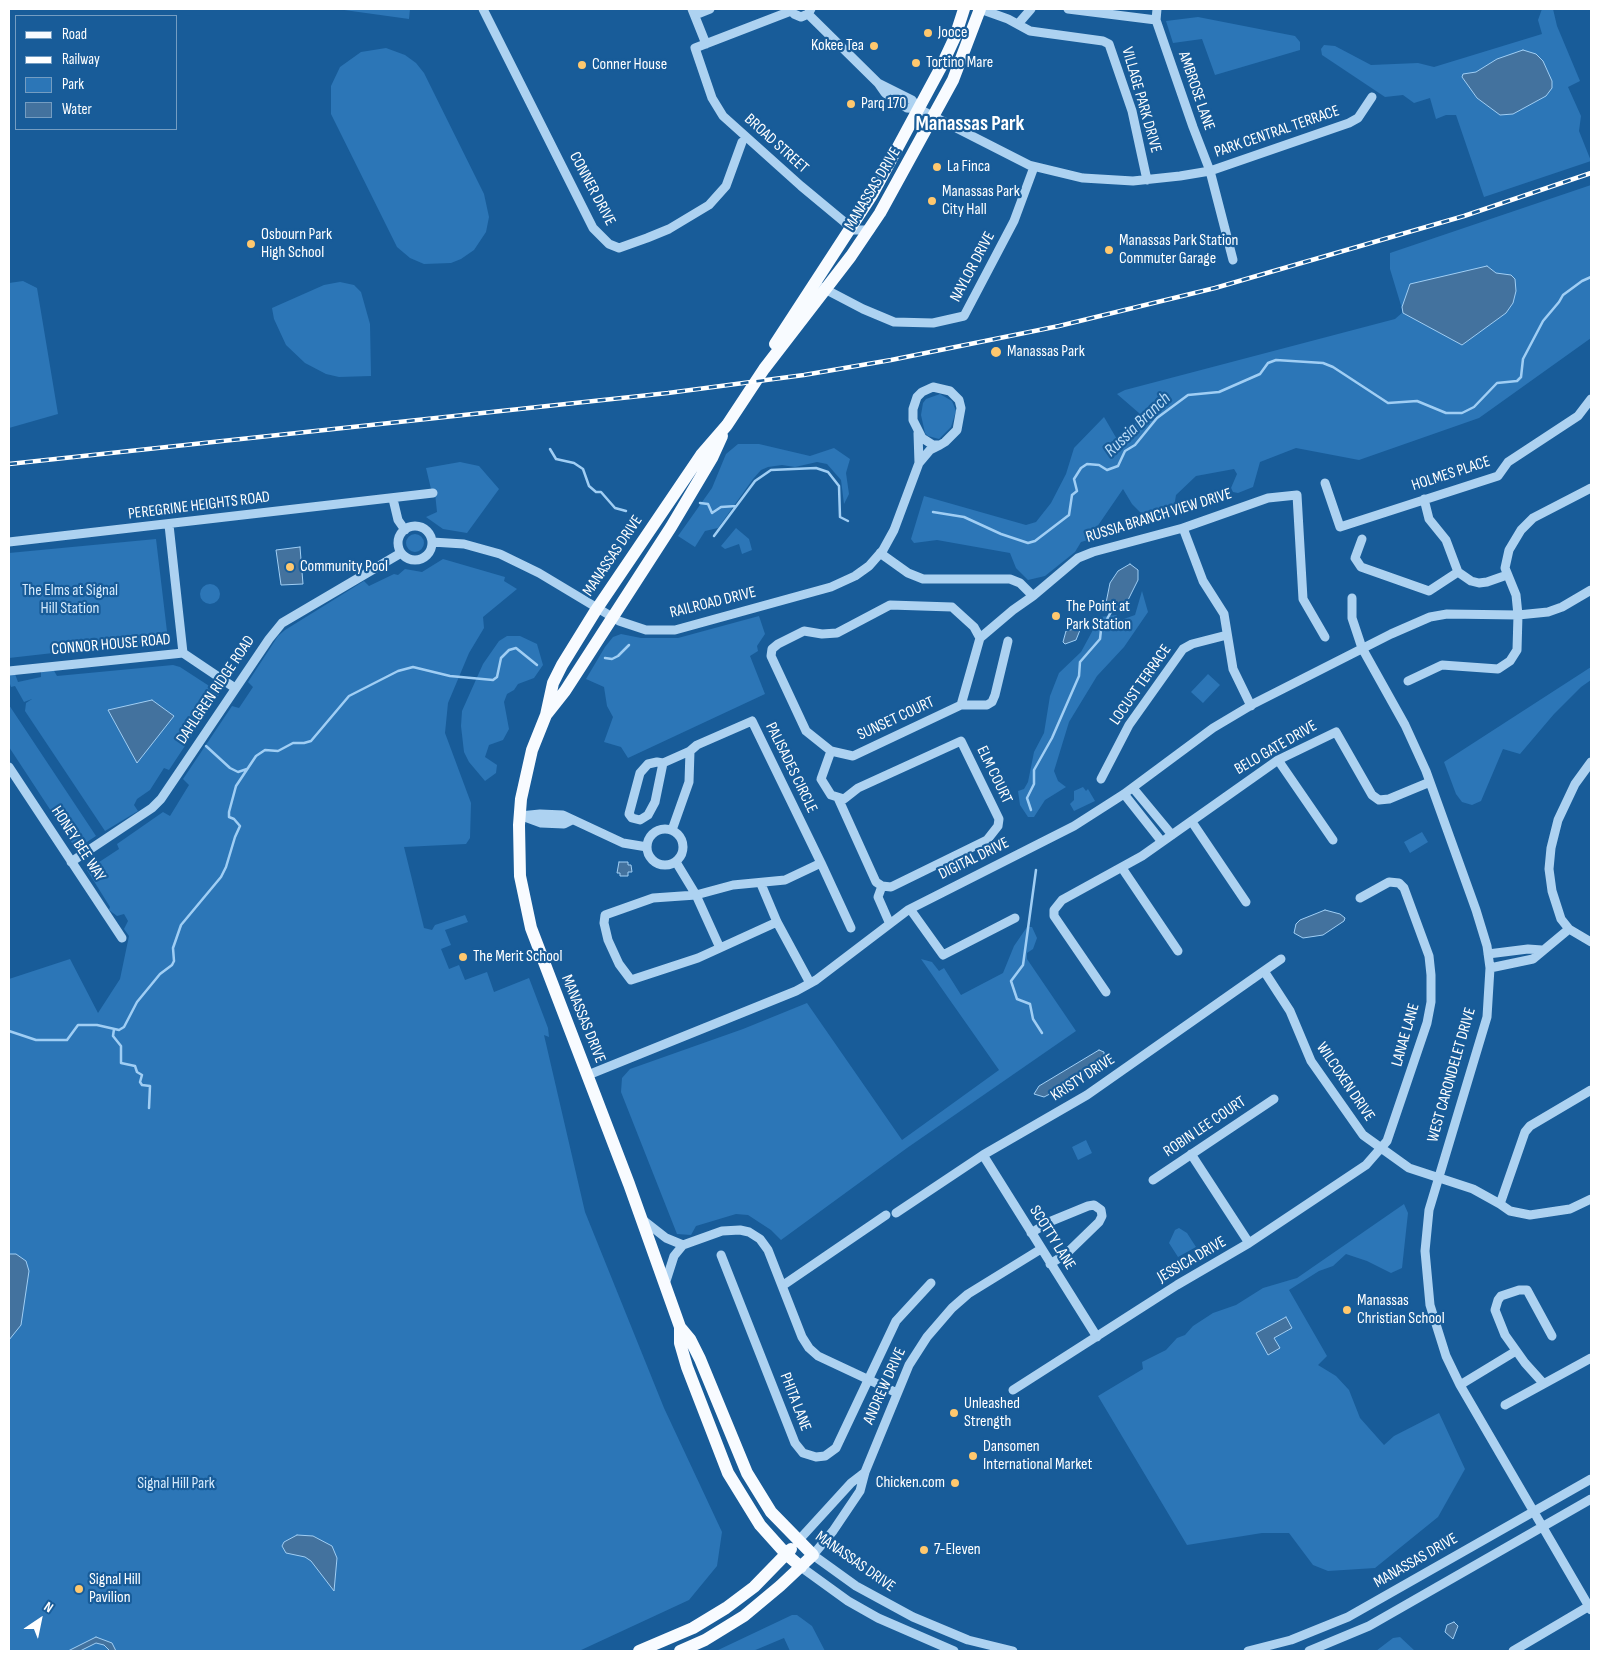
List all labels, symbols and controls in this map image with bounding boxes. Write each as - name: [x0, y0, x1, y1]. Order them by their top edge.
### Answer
- legend: [15, 15, 178, 130]
- place label: Jooce: [938, 23, 967, 43]
- text: Road: [62, 25, 87, 44]
- marker: Jooce: [922, 27, 934, 39]
- place label: Kokee Tea: [811, 36, 864, 56]
- marker: Kokee Tea: [868, 40, 880, 52]
- street label: VILLAGE PARK DRIVE: [1117, 45, 1165, 155]
- street label: AMBROSE LANE: [1174, 49, 1218, 133]
- text: Railway: [62, 50, 100, 69]
- place label: Tortino Mare: [926, 53, 993, 73]
- place label: Conner House: [592, 55, 667, 75]
- marker: Tortino Mare: [910, 57, 922, 69]
- marker: Conner House: [576, 59, 588, 71]
- text: Park: [62, 75, 84, 94]
- place label: Parq 170: [861, 94, 906, 114]
- marker: Parq 170: [845, 98, 857, 110]
- text: Water: [62, 100, 92, 119]
- street label: PARK CENTRAL TERRACE: [1212, 102, 1342, 162]
- street label: BROAD STREET: [740, 110, 812, 178]
- district label: Manassas Park: [916, 112, 1024, 138]
- street label: MANASSAS DRIVE: [841, 144, 905, 234]
- street label: CONNER DRIVE: [565, 149, 619, 229]
- place label: La Finca: [947, 157, 990, 177]
- marker: La Finca: [931, 161, 943, 173]
- place label: Manassas Park City Hall: [942, 182, 1020, 220]
- marker: Manassas Park City Hall: [926, 195, 938, 207]
- place label: Osbourn Park High School: [261, 225, 332, 263]
- street label: NAYLOR DRIVE: [947, 229, 999, 305]
- place label: Manassas Park Station Commuter Garage: [1119, 231, 1238, 269]
- marker: Osbourn Park High School: [245, 238, 257, 250]
- marker: Manassas Park Station Commuter Garage: [1103, 244, 1115, 256]
- place label: Manassas Park: [1007, 342, 1085, 362]
- marker: Manassas Park: [989, 345, 1003, 359]
- water label: Russia Branch: [1100, 388, 1176, 462]
- street label: HOLMES PLACE: [1409, 452, 1493, 496]
- street label: RUSSIA BRANCH VIEW DRIVE: [1084, 485, 1234, 547]
- street label: PEREGRINE HEIGHTS ROAD: [127, 488, 271, 524]
- street label: MANASSAS DRIVE: [579, 512, 647, 600]
- place label: Community Pool: [300, 557, 388, 577]
- marker: Community Pool: [284, 561, 296, 573]
- park label: The Elms at Signal Hill Station: [22, 581, 118, 619]
- street label: RAILROAD DRIVE: [668, 583, 758, 623]
- place label: The Point at Park Station: [1066, 597, 1131, 635]
- marker: The Point at Park Station: [1050, 610, 1062, 622]
- street label: CONNOR HOUSE ROAD: [51, 630, 171, 660]
- street label: DAHLGREN RIDGE ROAD: [173, 632, 259, 748]
- street label: LOCUST TERRACE: [1106, 641, 1176, 729]
- street label: SUNSET COURT: [855, 693, 937, 745]
- street label: BELO GATE DRIVE: [1231, 717, 1321, 779]
- street label: PALISADES CIRCLE: [761, 720, 821, 816]
- street label: ELM COURT: [972, 743, 1016, 807]
- street label: HONEY BEE WAY: [47, 803, 109, 885]
- street label: DIGITAL DRIVE: [936, 834, 1012, 884]
- place label: The Merit School: [473, 947, 562, 967]
- marker: The Merit School: [457, 951, 469, 963]
- street label: MANASSAS DRIVE: [557, 972, 609, 1066]
- street label: LANAE LANE: [1388, 1001, 1424, 1069]
- street label: WEST CARONDELET DRIVE: [1424, 1006, 1480, 1144]
- street label: WILCOXEN DRIVE: [1312, 1039, 1378, 1125]
- street label: KRISTY DRIVE: [1047, 1050, 1119, 1106]
- street label: ROBIN LEE COURT: [1160, 1092, 1250, 1162]
- street label: SCOTTY LANE: [1025, 1202, 1079, 1274]
- street label: JESSICA DRIVE: [1154, 1233, 1230, 1287]
- place label: Manassas Christian School: [1357, 1291, 1445, 1329]
- marker: Manassas Christian School: [1341, 1304, 1353, 1316]
- street label: ANDREW DRIVE: [860, 1345, 910, 1427]
- street label: PHITA LANE: [775, 1370, 815, 1434]
- place label: Unleashed Strength: [964, 1394, 1020, 1432]
- marker: Unleashed Strength: [948, 1407, 960, 1419]
- place label: Dansomen International Market: [983, 1437, 1092, 1475]
- marker: Dansomen International Market: [967, 1450, 979, 1462]
- place label: Chicken.com: [876, 1473, 945, 1493]
- park label: Signal Hill Park: [137, 1474, 215, 1494]
- marker: Chicken.com: [949, 1477, 961, 1489]
- street label: MANASSAS DRIVE: [811, 1527, 899, 1597]
- street label: MANASSAS DRIVE: [1371, 1529, 1461, 1593]
- place label: 7-Eleven: [934, 1540, 981, 1560]
- marker: 7-Eleven: [918, 1544, 930, 1556]
- place label: Signal Hill Pavilion: [89, 1570, 141, 1608]
- marker: Signal Hill Pavilion: [73, 1583, 85, 1595]
- north arrow: [15, 1595, 65, 1645]
- text: N: [41, 1598, 57, 1616]

